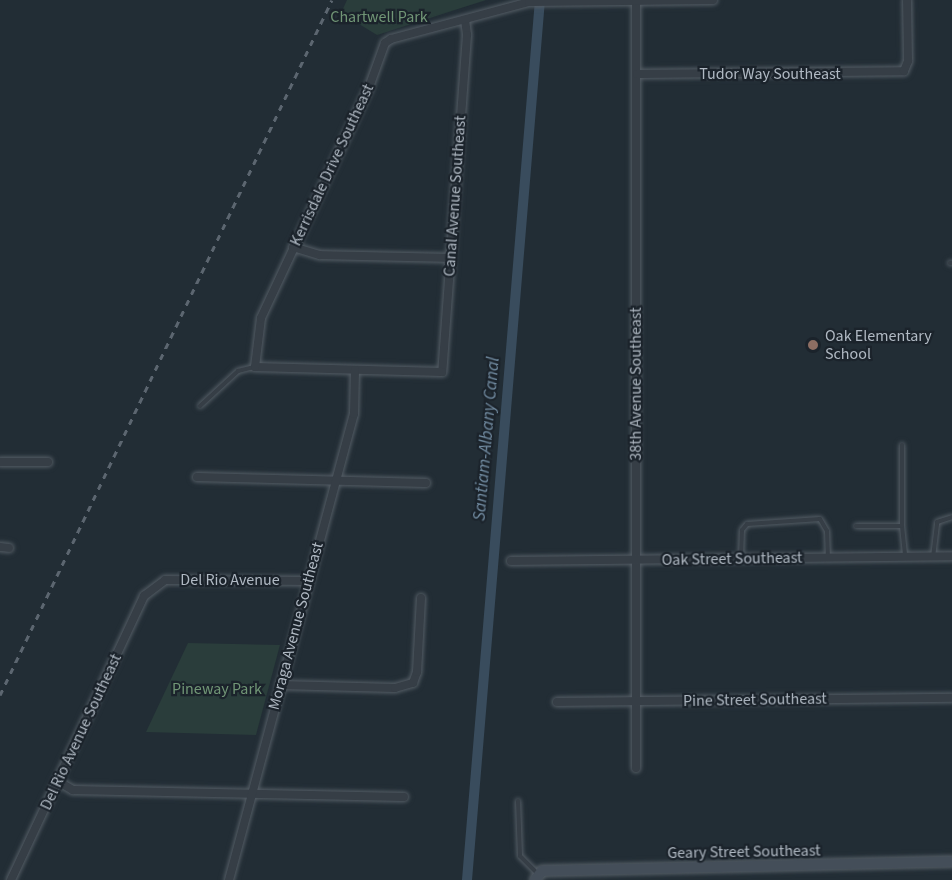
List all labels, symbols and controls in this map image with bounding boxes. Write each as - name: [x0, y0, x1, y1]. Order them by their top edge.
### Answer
- park label: Chartwell Park: [330, 7, 428, 27]
- street label: Tudor Way Southeast: [699, 64, 841, 84]
- street label: Kerrisdale Drive Southeast: [286, 81, 378, 249]
- street label: Canal Avenue Southeast: [440, 115, 470, 277]
- street label: 38th Avenue Southeast: [626, 307, 646, 461]
- place label: Oak Elementary School: [825, 326, 932, 364]
- marker: Oak Elementary School: [806, 338, 820, 352]
- water label: Santiam-Albany Canal: [469, 356, 505, 522]
- street label: Moraga Avenue Southeast: [264, 540, 328, 712]
- street label: Oak Street Southeast: [661, 548, 803, 570]
- street label: Del Rio Avenue: [180, 570, 280, 590]
- street label: Del Rio Avenue Southeast: [36, 651, 126, 813]
- park label: Pineway Park: [172, 679, 262, 699]
- street label: Pine Street Southeast: [683, 689, 827, 711]
- street label: Geary Street Southeast: [667, 841, 821, 863]

